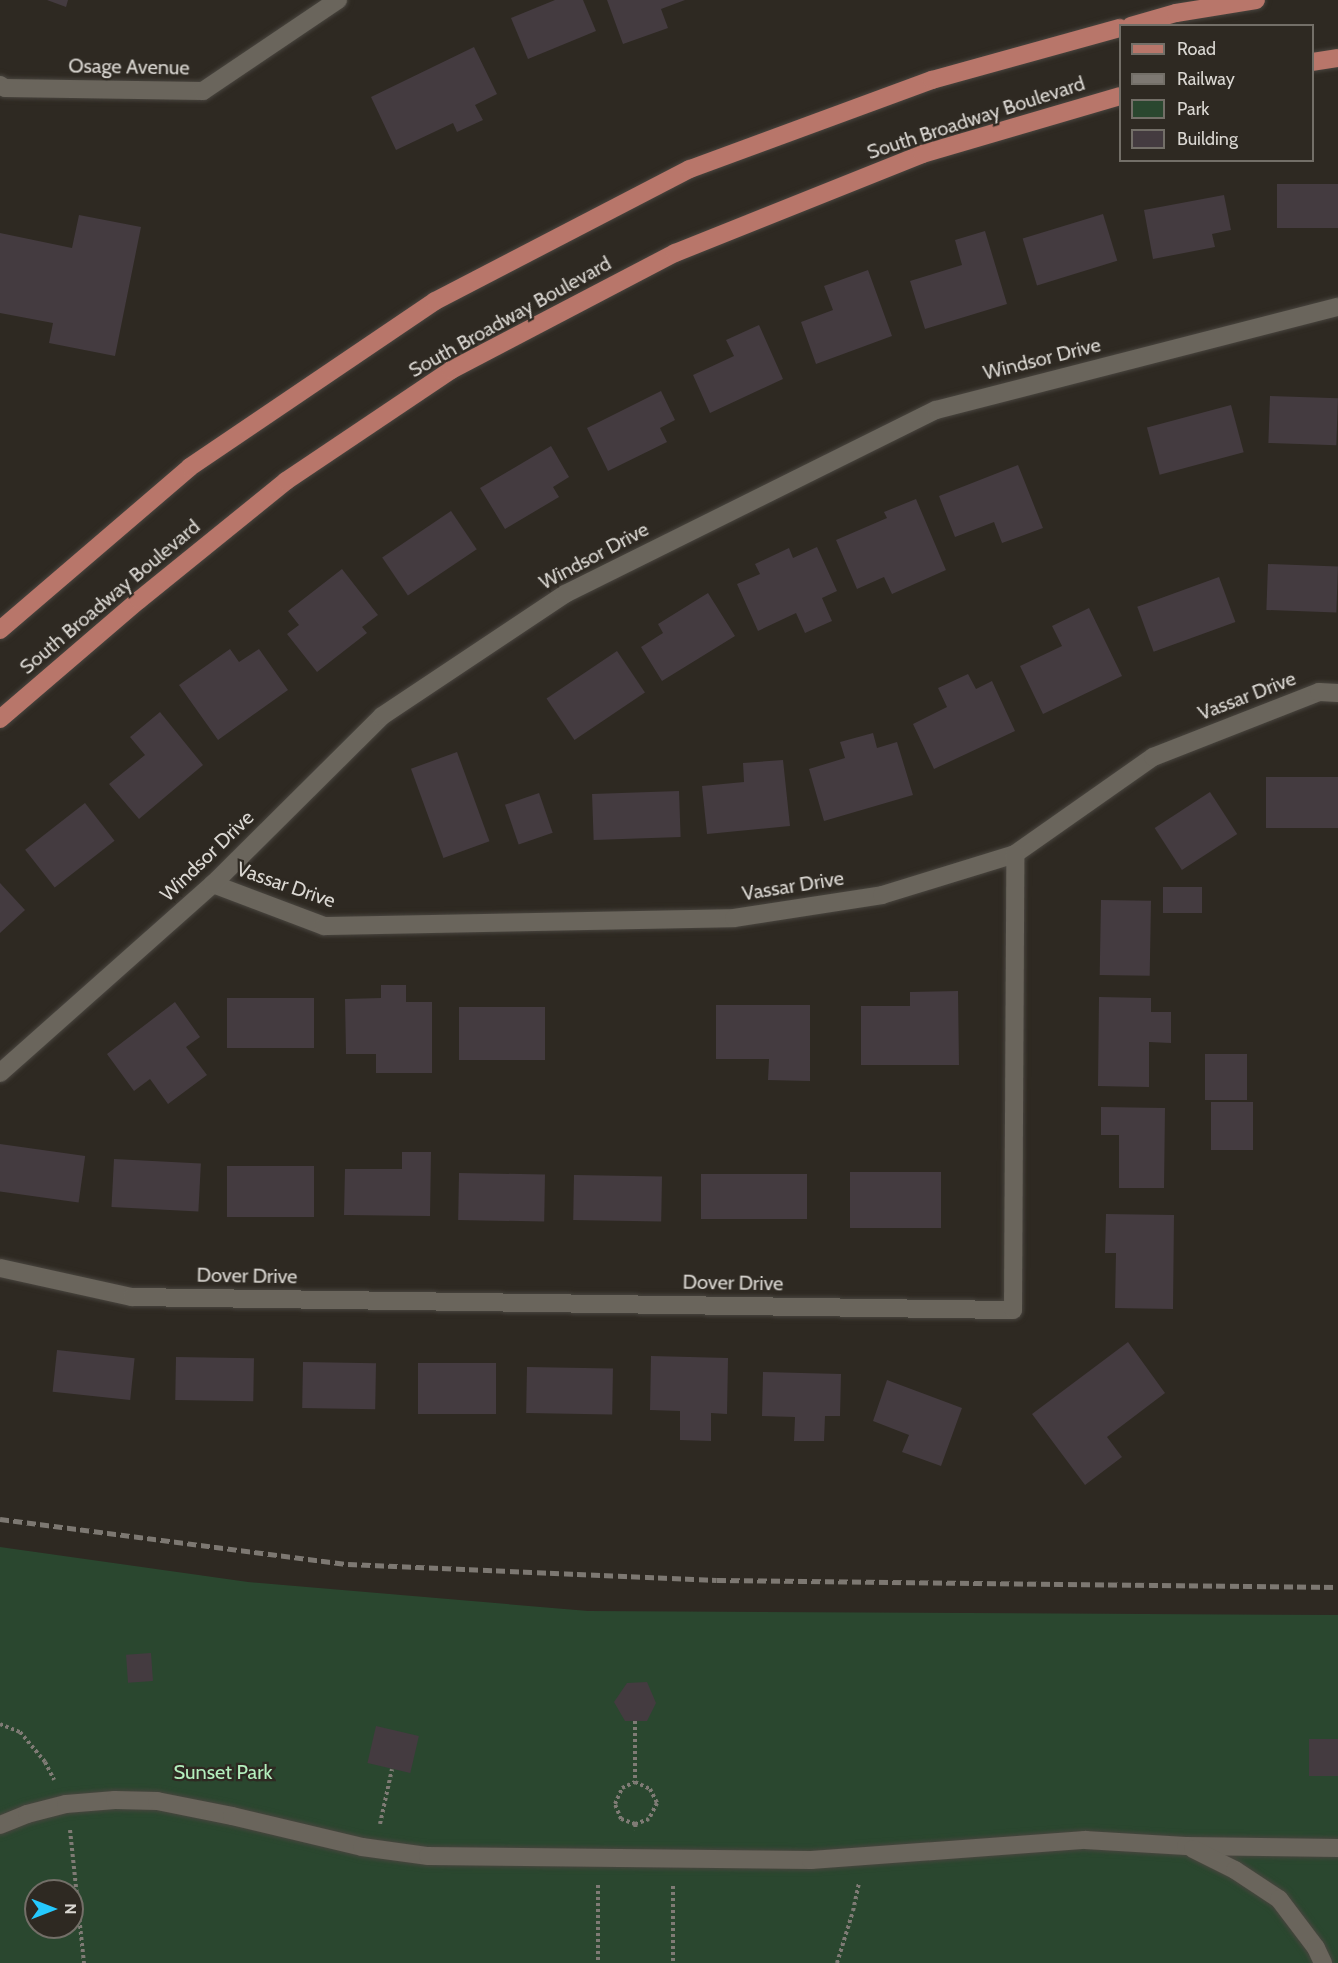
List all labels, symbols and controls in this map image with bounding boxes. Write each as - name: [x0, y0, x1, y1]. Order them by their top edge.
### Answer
- legend: [1119, 24, 1314, 162]
- text: Road: [1177, 38, 1216, 60]
- street label: Osage Avenue: [68, 54, 190, 80]
- text: Railway: [1177, 68, 1235, 90]
- street label: South Broadway Boulevard: [864, 71, 1088, 165]
- text: Park: [1177, 98, 1209, 120]
- text: Building: [1177, 128, 1238, 150]
- street label: South Broadway Boulevard: [405, 251, 615, 383]
- street label: Windsor Drive: [981, 333, 1103, 385]
- street label: South Broadway Boulevard: [15, 515, 205, 679]
- street label: Windsor Drive: [535, 517, 653, 595]
- street label: Vassar Drive: [1195, 666, 1299, 726]
- street label: Windsor Drive: [155, 806, 259, 906]
- street label: Vassar Drive: [233, 857, 339, 913]
- street label: Vassar Drive: [740, 866, 846, 906]
- street label: Dover Drive: [196, 1263, 298, 1289]
- street label: Dover Drive: [682, 1270, 784, 1296]
- park label: Sunset Park: [173, 1760, 273, 1784]
- north arrow: [24, 1879, 84, 1939]
- text: N: [61, 1903, 80, 1915]

